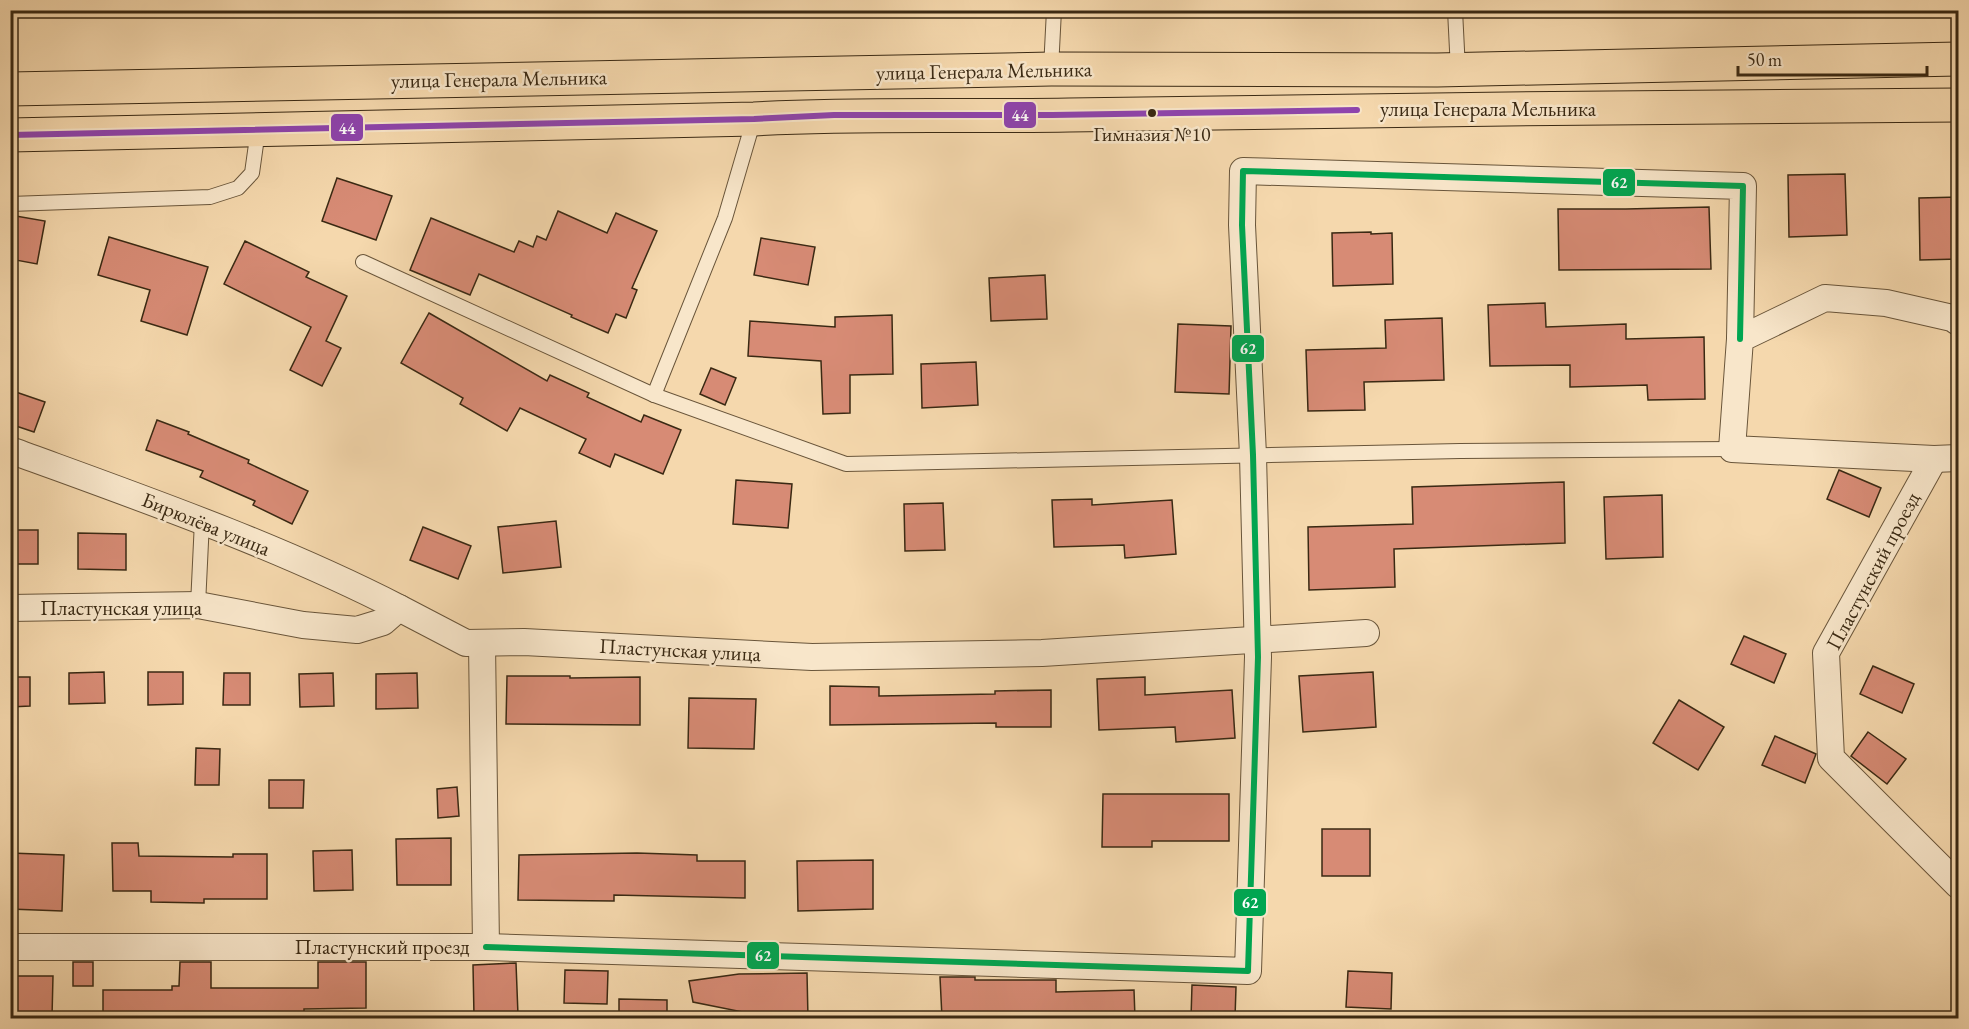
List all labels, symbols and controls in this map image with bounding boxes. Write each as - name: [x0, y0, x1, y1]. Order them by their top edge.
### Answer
- scale bar: [1738, 39, 1927, 77]
- text: 50 m: [1747, 48, 1782, 71]
- street label: улица Генерала Мельника: [876, 55, 1093, 86]
- street label: улица Генерала Мельника: [391, 63, 608, 94]
- street label: улица Генерала Мельника: [1380, 95, 1597, 122]
- line badge: 44: [1003, 101, 1037, 129]
- text: 44: [1012, 105, 1029, 126]
- marker: Гимназия №10: [1146, 107, 1158, 119]
- line badge: 44: [330, 113, 364, 142]
- text: 44: [339, 118, 356, 139]
- place label: Гимназия №10: [1093, 121, 1211, 147]
- line badge: 62: [1602, 168, 1636, 197]
- text: 62: [1611, 172, 1628, 193]
- line badge: 62: [1231, 334, 1265, 363]
- text: 62: [1240, 338, 1257, 359]
- street label: Бирюлёва улица: [138, 485, 275, 562]
- street label: Пластунский проезд: [1820, 487, 1926, 654]
- street label: Пластунская улица: [40, 594, 203, 621]
- street label: Пластунская улица: [598, 632, 762, 667]
- line badge: 62: [1233, 888, 1267, 917]
- text: 62: [1242, 892, 1259, 913]
- street label: Пластунский проезд: [294, 933, 470, 960]
- line badge: 62: [746, 941, 780, 970]
- text: 62: [755, 945, 772, 966]

